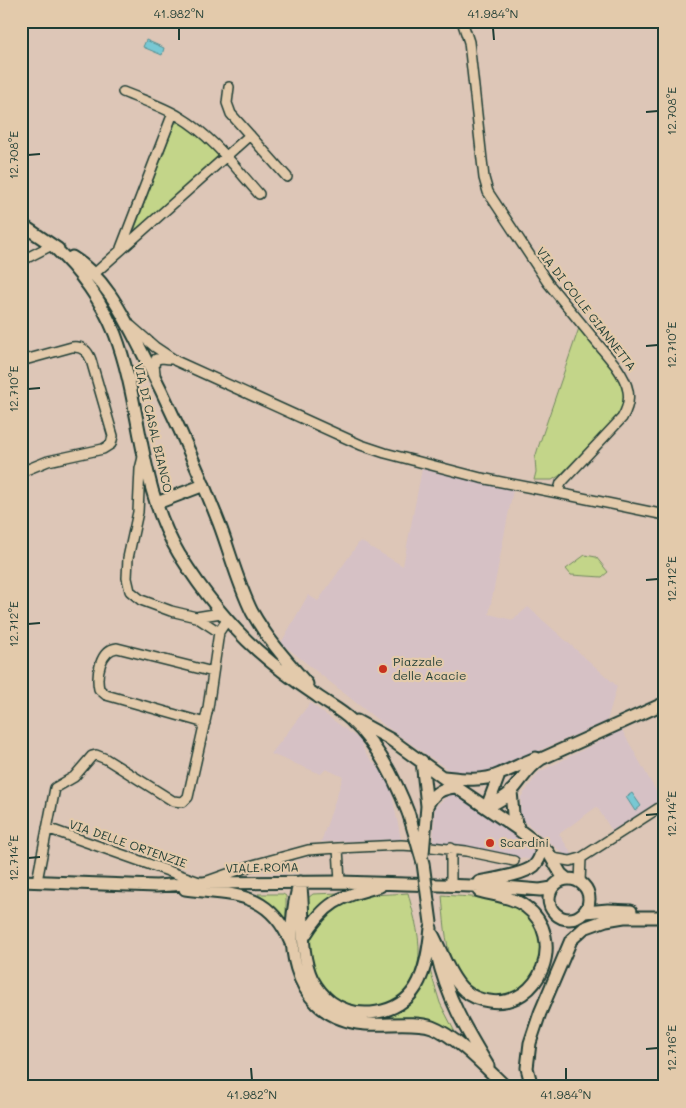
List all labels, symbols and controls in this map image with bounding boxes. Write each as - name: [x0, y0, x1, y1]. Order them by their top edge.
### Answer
- text: 41.982°N: [154, 5, 204, 21]
- text: 41.984°N: [468, 5, 518, 21]
- text: 12.708°E: [663, 87, 679, 135]
- text: 12.708°E: [5, 131, 21, 179]
- street label: VIA DI COLLE GIANNETTA: [534, 243, 640, 373]
- text: 12.710°E: [663, 322, 679, 368]
- street label: VIA DI CASAL BIANCO: [131, 361, 177, 494]
- text: 12.710°E: [5, 366, 21, 412]
- text: 12.712°E: [663, 556, 679, 602]
- text: 12.712°E: [5, 601, 21, 647]
- place label: Piazzale delle Acacie: [393, 653, 466, 683]
- marker: Piazzale delle Acacie: [377, 663, 389, 675]
- text: 12.714°E: [663, 791, 679, 837]
- street label: VIA DELLE ORTENZIE: [67, 815, 189, 871]
- place label: Scardini: [500, 834, 549, 850]
- text: 12.714°E: [5, 835, 21, 881]
- marker: Scardini: [484, 837, 496, 849]
- street label: VIALE ROMA: [225, 858, 299, 876]
- text: 12.716°E: [663, 1025, 679, 1071]
- text: 41.982°N: [227, 1086, 277, 1102]
- text: 41.984°N: [541, 1086, 591, 1102]

